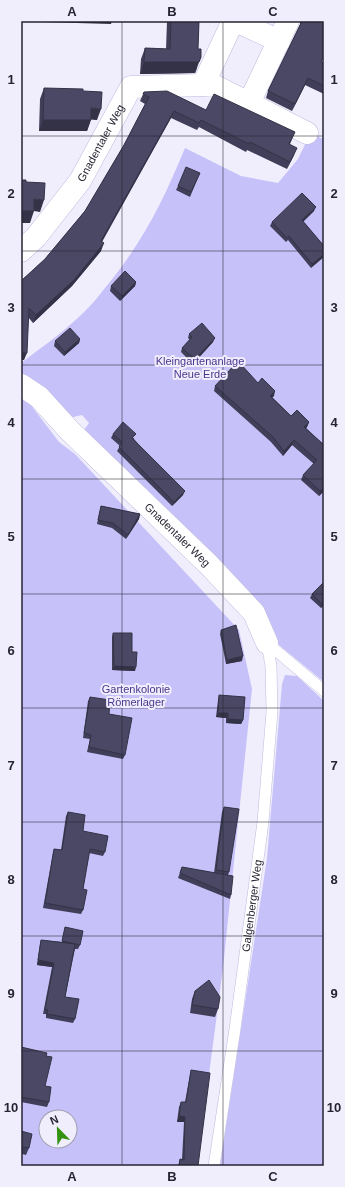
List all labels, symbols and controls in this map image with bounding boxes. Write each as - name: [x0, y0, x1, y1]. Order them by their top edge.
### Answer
- text: A: [67, 4, 77, 19]
- text: B: [167, 4, 177, 19]
- text: C: [268, 4, 278, 19]
- text: 1: [7, 72, 15, 87]
- text: 1: [330, 72, 338, 87]
- street label: Gnadentaler Weg: [75, 102, 126, 184]
- text: 2: [7, 186, 15, 201]
- text: 2: [330, 186, 338, 201]
- text: 3: [7, 300, 15, 315]
- text: 3: [330, 300, 338, 315]
- park label: Kleingartenanlage Neue Erde: [156, 355, 244, 380]
- text: 4: [7, 415, 15, 430]
- text: 4: [330, 415, 338, 430]
- street label: Gnadentaler Weg: [142, 500, 213, 569]
- text: 5: [7, 529, 15, 544]
- text: 5: [330, 529, 338, 544]
- text: 6: [7, 643, 15, 658]
- text: 6: [330, 643, 338, 658]
- park label: Gartenkolonie Römerlager: [102, 683, 170, 708]
- text: 7: [7, 758, 15, 773]
- text: 7: [330, 758, 338, 773]
- street label: Galgenberger Weg: [240, 859, 264, 953]
- text: 8: [7, 872, 15, 887]
- text: 8: [330, 872, 338, 887]
- text: 9: [7, 986, 15, 1001]
- text: 9: [330, 986, 338, 1001]
- text: 10: [4, 1100, 18, 1115]
- text: 10: [327, 1100, 341, 1115]
- north arrow: [38, 1109, 78, 1149]
- text: N: [48, 1113, 60, 1127]
- text: A: [67, 1169, 77, 1184]
- text: B: [167, 1169, 177, 1184]
- text: C: [268, 1169, 278, 1184]

